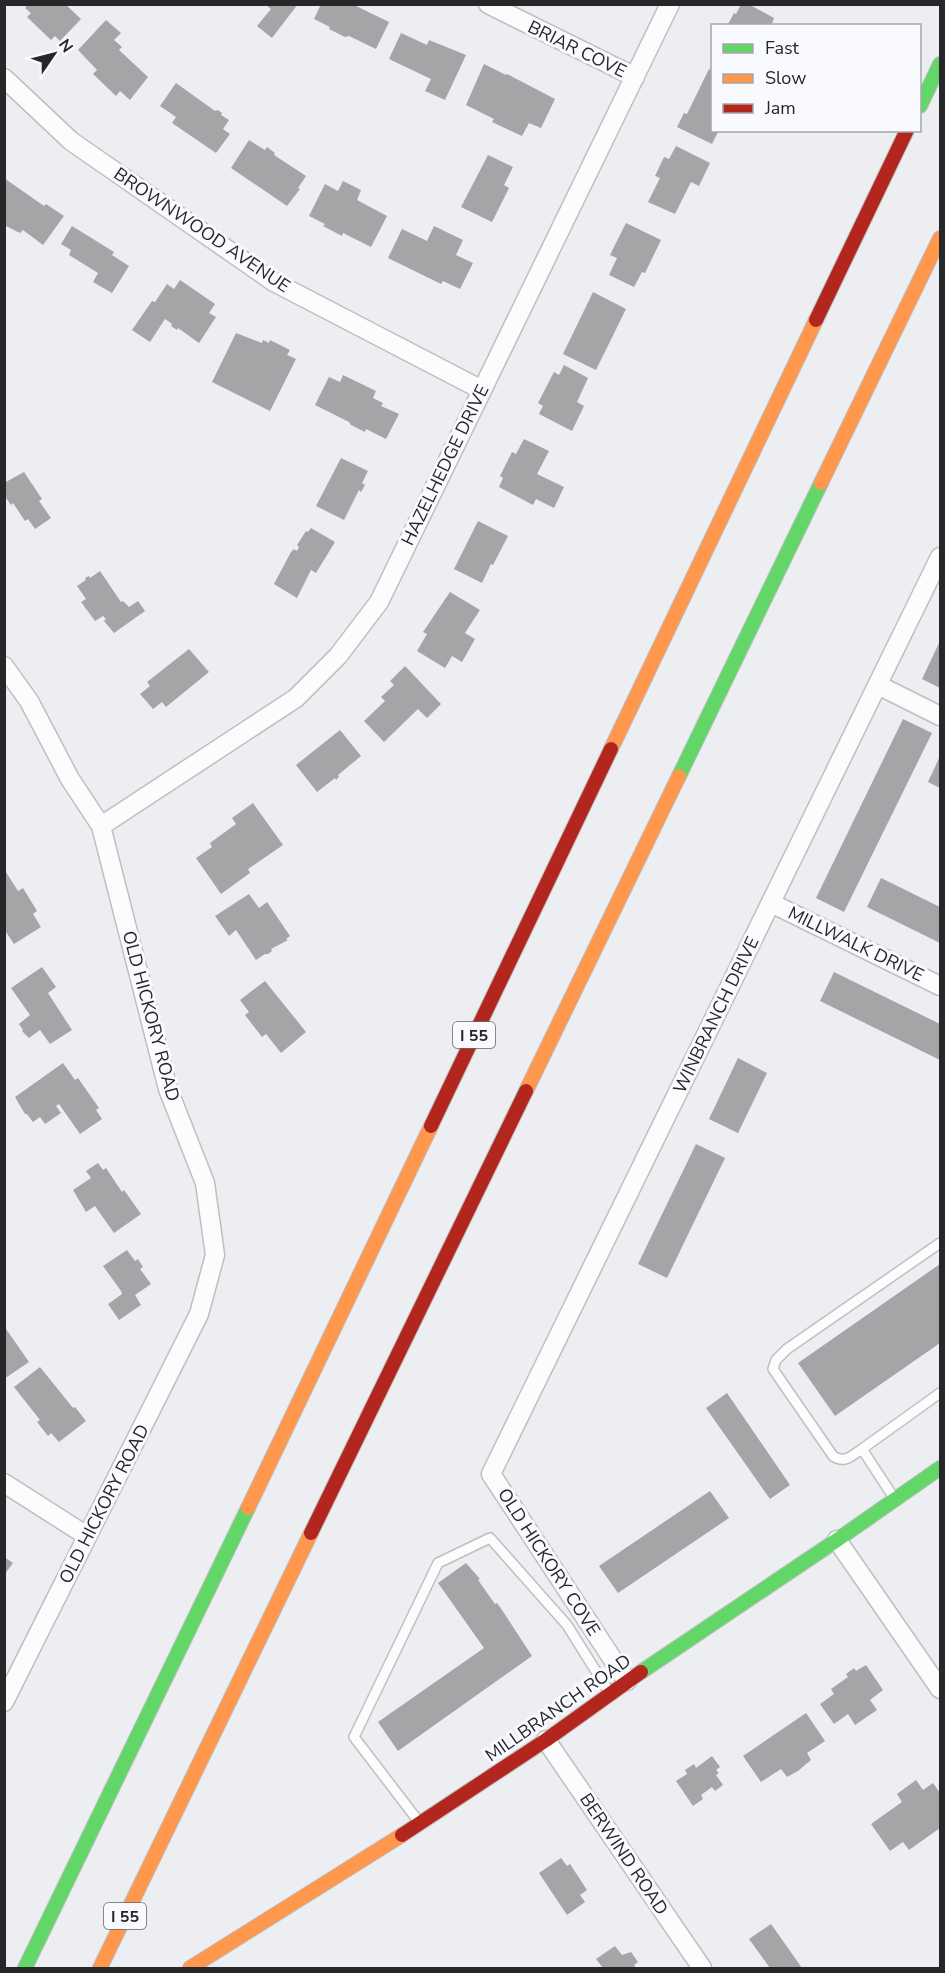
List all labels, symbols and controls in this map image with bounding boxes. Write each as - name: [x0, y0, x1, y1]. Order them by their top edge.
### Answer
- street label: BRIAR COVE: [524, 15, 630, 83]
- north arrow: [24, 24, 84, 84]
- legend: [711, 24, 921, 132]
- text: N: [53, 35, 78, 57]
- text: Fast: [765, 36, 800, 60]
- text: Slow: [765, 66, 806, 90]
- text: Jam: [764, 96, 796, 120]
- street label: BROWNWOOD AVENUE: [109, 162, 295, 298]
- street label: HAZELHEDGE DRIVE: [396, 381, 494, 549]
- street label: MILLWALK DRIVE: [784, 901, 928, 987]
- street label: OLD HICKORY ROAD: [117, 928, 185, 1104]
- street label: WINBRANCH DRIVE: [668, 933, 764, 1097]
- road number: I 55: [453, 1022, 495, 1048]
- street label: OLD HICKORY ROAD: [53, 1420, 155, 1588]
- street label: OLD HICKORY COVE: [492, 1483, 606, 1641]
- street label: MILLBRANCH ROAD: [480, 1649, 636, 1767]
- street label: BERWIND ROAD: [574, 1788, 674, 1920]
- road number: I 55: [104, 1903, 146, 1929]

